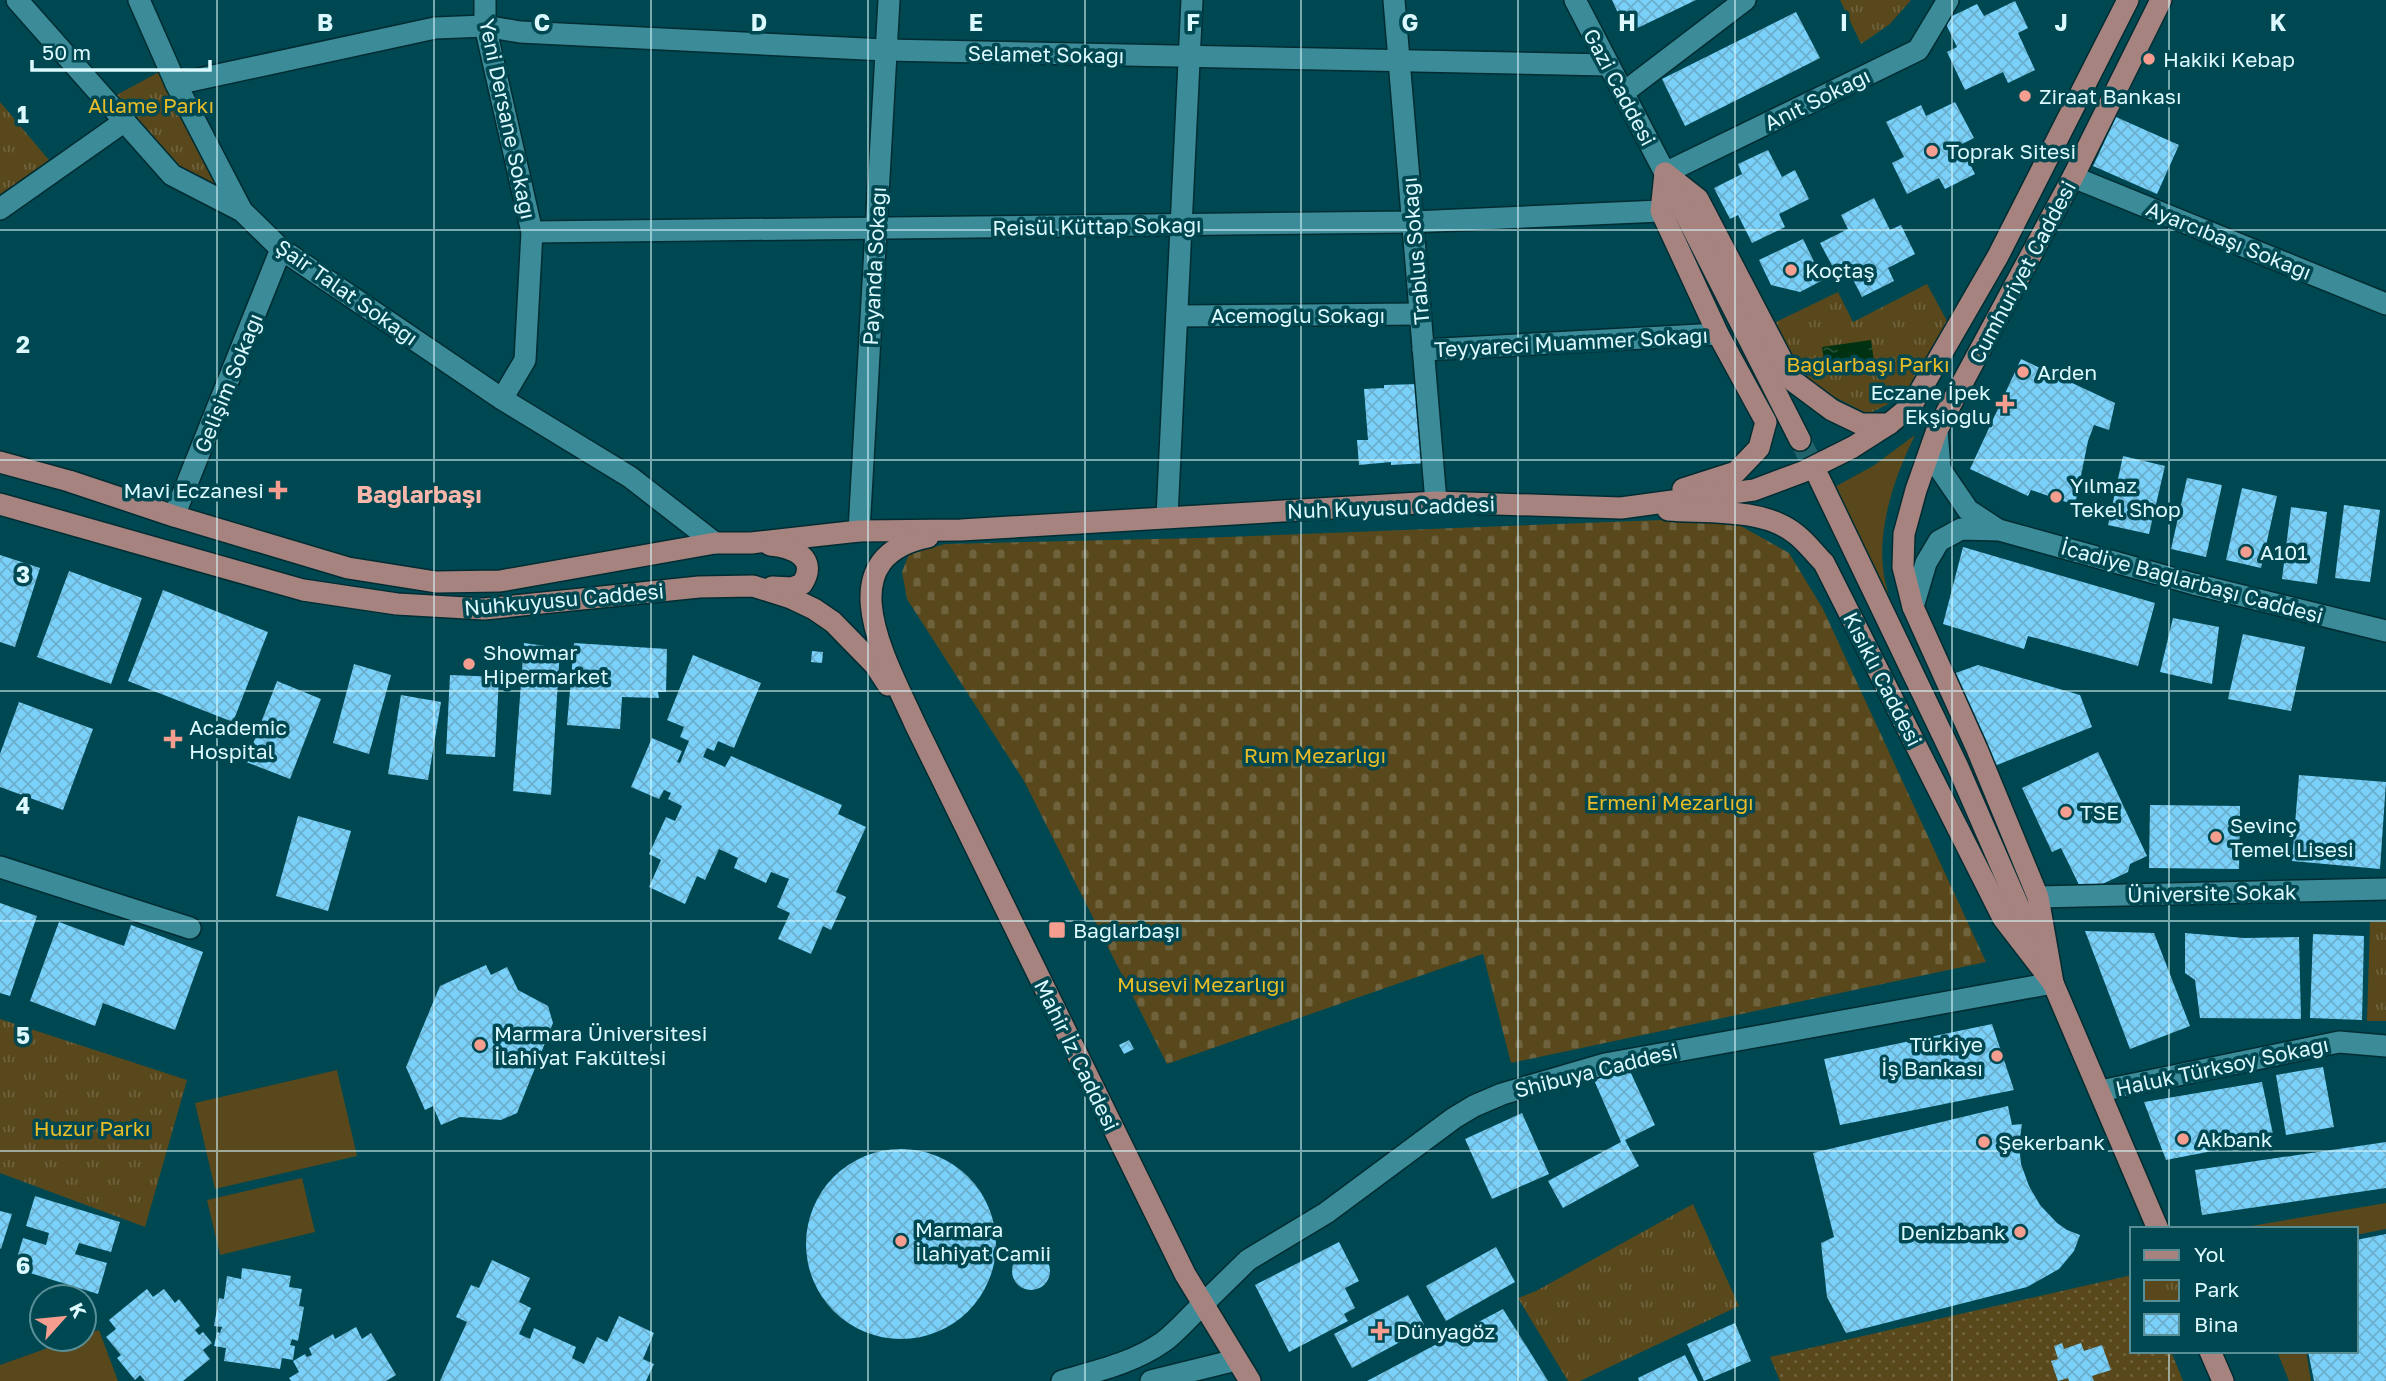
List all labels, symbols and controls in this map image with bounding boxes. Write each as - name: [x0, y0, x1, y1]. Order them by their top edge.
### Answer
- text: B: [317, 8, 333, 36]
- text: C: [534, 8, 550, 36]
- text: D: [751, 8, 767, 36]
- text: E: [969, 8, 983, 36]
- text: F: [1186, 8, 1200, 36]
- text: G: [1402, 8, 1418, 36]
- text: H: [1618, 8, 1636, 36]
- text: I: [1840, 8, 1848, 36]
- text: J: [2054, 8, 2068, 36]
- text: K: [2270, 8, 2287, 36]
- street label: Yeni Dersane Sokağı: [474, 16, 542, 222]
- street label: Gazi Caddesi: [1578, 24, 1662, 150]
- scale bar: [32, 28, 210, 72]
- text: 50 m: [42, 39, 91, 65]
- street label: Selamet Sokağı: [967, 40, 1125, 68]
- place label: Hakiki Kebap: [2163, 46, 2295, 72]
- marker: Hakiki Kebap: [2141, 51, 2157, 67]
- street label: Anıt Sokağı: [1760, 62, 1874, 136]
- place label: Ziraat Bankası: [2039, 83, 2182, 109]
- marker: Ziraat Bankası: [2017, 88, 2033, 104]
- park label: Allame Parkı: [88, 92, 214, 118]
- text: 1: [17, 100, 29, 128]
- place label: Toprak Sitesi: [1946, 138, 2076, 164]
- marker: Toprak Sitesi: [1924, 143, 1940, 159]
- street label: Trablus Sokağı: [1396, 176, 1434, 326]
- street label: Cumhuriyet Caddesi: [1963, 176, 2081, 368]
- street label: Payanda Sokağı: [857, 186, 891, 346]
- street label: Ayarcıbaşı Sokağı: [2143, 195, 2315, 285]
- street label: Reisül Küttap Sokağı: [992, 211, 1202, 241]
- street label: Şair Talat Sokağı: [271, 233, 423, 351]
- place label: Koçtaş: [1805, 257, 1875, 283]
- marker: Koçtaş: [1783, 262, 1799, 278]
- street label: Acemoğlu Sokağı: [1211, 302, 1385, 328]
- street label: Gelişim Sokağı: [188, 310, 268, 456]
- street label: Teyyareci Muammer Sokağı: [1433, 322, 1709, 362]
- text: 2: [16, 330, 30, 358]
- park label: Bağlarbaşı Parkı: [1786, 351, 1950, 377]
- place label: Arden: [2037, 359, 2097, 385]
- marker: Arden: [2015, 364, 2031, 380]
- place label: Eczane İpek Ekşioğlu: [1870, 379, 1991, 429]
- marker: Eczane İpek Ekşioğlu: [1997, 396, 2013, 412]
- place label: Yılmaz Tekel Shop: [2070, 472, 2181, 522]
- place label: Mavi Eczanesi: [123, 477, 264, 503]
- district label: Bağlarbaşı: [356, 479, 482, 508]
- marker: Mavi Eczanesi: [270, 482, 286, 498]
- marker: Yılmaz Tekel Shop: [2048, 489, 2064, 505]
- street label: Nuh Kuyusu Caddesi: [1287, 490, 1495, 524]
- street label: İcadiye Bağlarbaşı Caddesi: [2058, 533, 2326, 629]
- place label: A101: [2260, 539, 2307, 565]
- marker: A101: [2238, 544, 2254, 560]
- text: 3: [16, 560, 30, 588]
- street label: Nuhkuyusu Caddesi: [463, 577, 665, 621]
- street label: Kısıklı Caddesi: [1838, 607, 1928, 751]
- place label: Showmar Hipermarket: [483, 639, 609, 689]
- marker: Showmar Hipermarket: [461, 656, 477, 672]
- place label: Academic Hospital: [189, 714, 287, 764]
- marker: Academic Hospital: [163, 729, 183, 749]
- park label: Rum Mezarlığı: [1244, 742, 1386, 768]
- park label: Ermeni Mezarlığı: [1586, 789, 1754, 815]
- text: 4: [16, 791, 30, 819]
- place label: TSE: [2080, 799, 2119, 825]
- marker: TSE: [2058, 804, 2074, 820]
- place label: Sevinç Temel Lisesi: [2230, 812, 2354, 862]
- marker: Sevinç Temel Lisesi: [2208, 829, 2224, 845]
- street label: Üniversite Sokak: [2127, 879, 2297, 907]
- place label: Bağlarbaşı: [1073, 917, 1180, 943]
- marker: Bağlarbaşı: [1047, 920, 1067, 940]
- park label: Musevi Mezarlığı: [1117, 971, 1285, 997]
- street label: Mahir İz Caddesi: [1029, 975, 1125, 1135]
- place label: Marmara Üniversitesi İlahiyat Fakültesi: [494, 1020, 707, 1070]
- text: 5: [16, 1021, 30, 1049]
- place label: Türkiye İş Bankası: [1881, 1031, 1983, 1081]
- street label: Haluk Türksoy Sokağı: [2113, 1031, 2331, 1101]
- marker: Marmara Üniversitesi İlahiyat Fakültesi: [472, 1037, 488, 1053]
- street label: Shibuya Caddesi: [1512, 1037, 1680, 1103]
- marker: Türkiye İş Bankası: [1989, 1048, 2005, 1064]
- park label: Huzur Parkı: [34, 1115, 150, 1141]
- place label: Akbank: [2197, 1126, 2273, 1152]
- place label: Şekerbank: [1998, 1129, 2105, 1155]
- marker: Akbank: [2175, 1131, 2191, 1147]
- marker: Şekerbank: [1976, 1134, 1992, 1150]
- place label: Marmara İlahiyat Camii: [915, 1216, 1051, 1266]
- place label: Denizbank: [1900, 1219, 2006, 1245]
- marker: Denizbank: [2012, 1224, 2028, 1240]
- legend: [2130, 1227, 2358, 1353]
- marker: Marmara İlahiyat Camii: [893, 1233, 909, 1249]
- text: Yol: [2194, 1241, 2225, 1267]
- text: 6: [16, 1251, 30, 1279]
- text: Park: [2194, 1276, 2240, 1302]
- north arrow: [28, 1283, 98, 1353]
- text: K: [65, 1299, 92, 1322]
- text: Bina: [2194, 1311, 2238, 1337]
- place label: Dünyagöz: [1396, 1318, 1495, 1344]
- marker: Dünyagöz: [1370, 1321, 1390, 1341]

